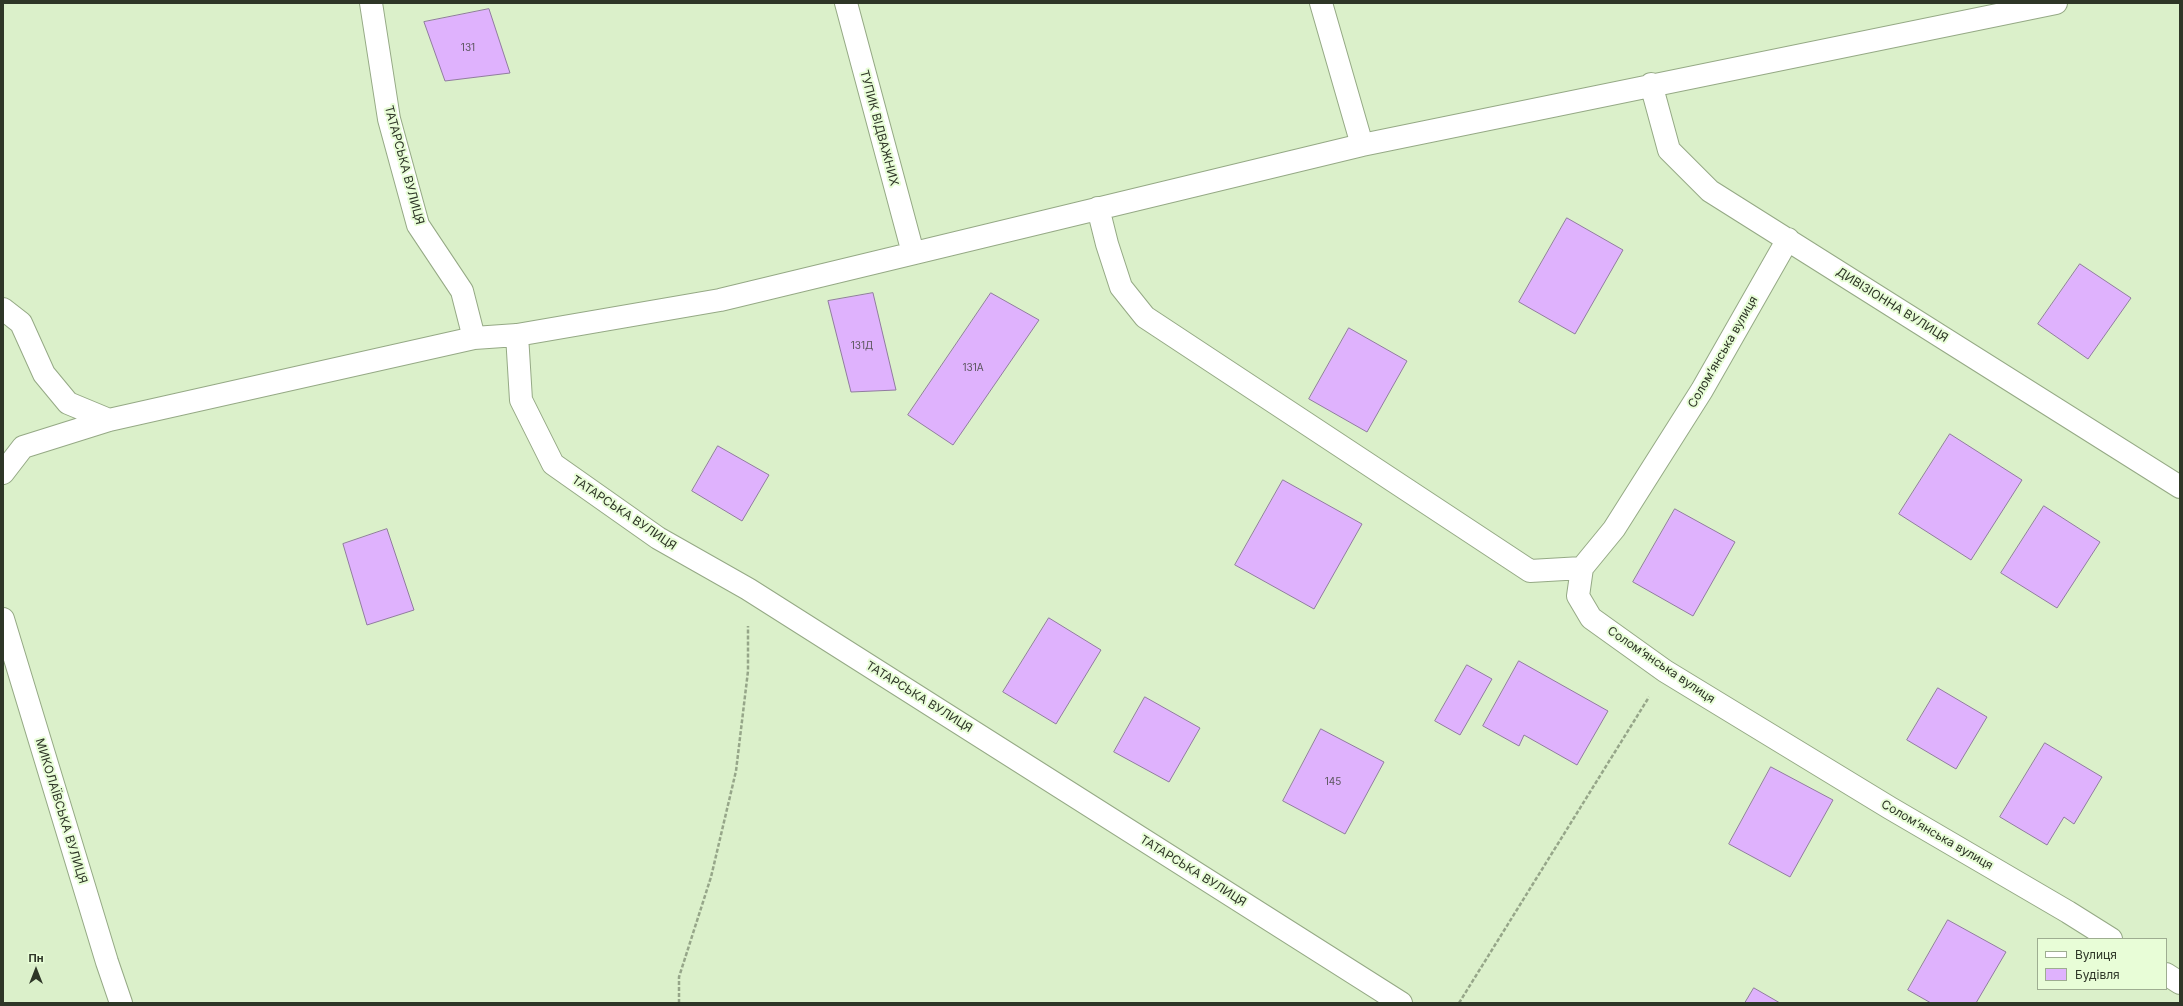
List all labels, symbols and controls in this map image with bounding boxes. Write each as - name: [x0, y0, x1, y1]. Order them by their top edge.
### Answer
- house number: 131: [461, 42, 475, 54]
- street label: ТУПИК ВІДВАЖНИХ: [857, 68, 901, 188]
- street label: ТАТАРСЬКА ВУЛИЦЯ: [381, 104, 427, 226]
- street label: ДИВІЗІОННА ВУЛИЦЯ: [1833, 265, 1951, 345]
- street label: Соломʼянська вулиця: [1685, 294, 1761, 410]
- house number: 131Д: [851, 340, 873, 352]
- house number: 131А: [962, 362, 984, 374]
- street label: ТАТАРСЬКА ВУЛИЦЯ: [569, 473, 679, 553]
- street label: Соломʼянська вулиця: [1604, 624, 1718, 706]
- street label: ТАТАРСЬКА ВУЛИЦЯ: [863, 658, 975, 736]
- street label: МИКОЛАЇВСЬКА ВУЛИЦЯ: [32, 737, 90, 885]
- house number: 145: [1325, 776, 1341, 788]
- street label: Соломʼянська вулиця: [1879, 797, 1995, 873]
- street label: ТАТАРСЬКА ВУЛИЦЯ: [1137, 832, 1249, 910]
- legend: [2037, 938, 2167, 990]
- text: Вулиця: [2075, 947, 2117, 962]
- north arrow: [16, 950, 56, 990]
- text: Пн: [28, 951, 44, 965]
- text: Будівля: [2075, 967, 2120, 982]

